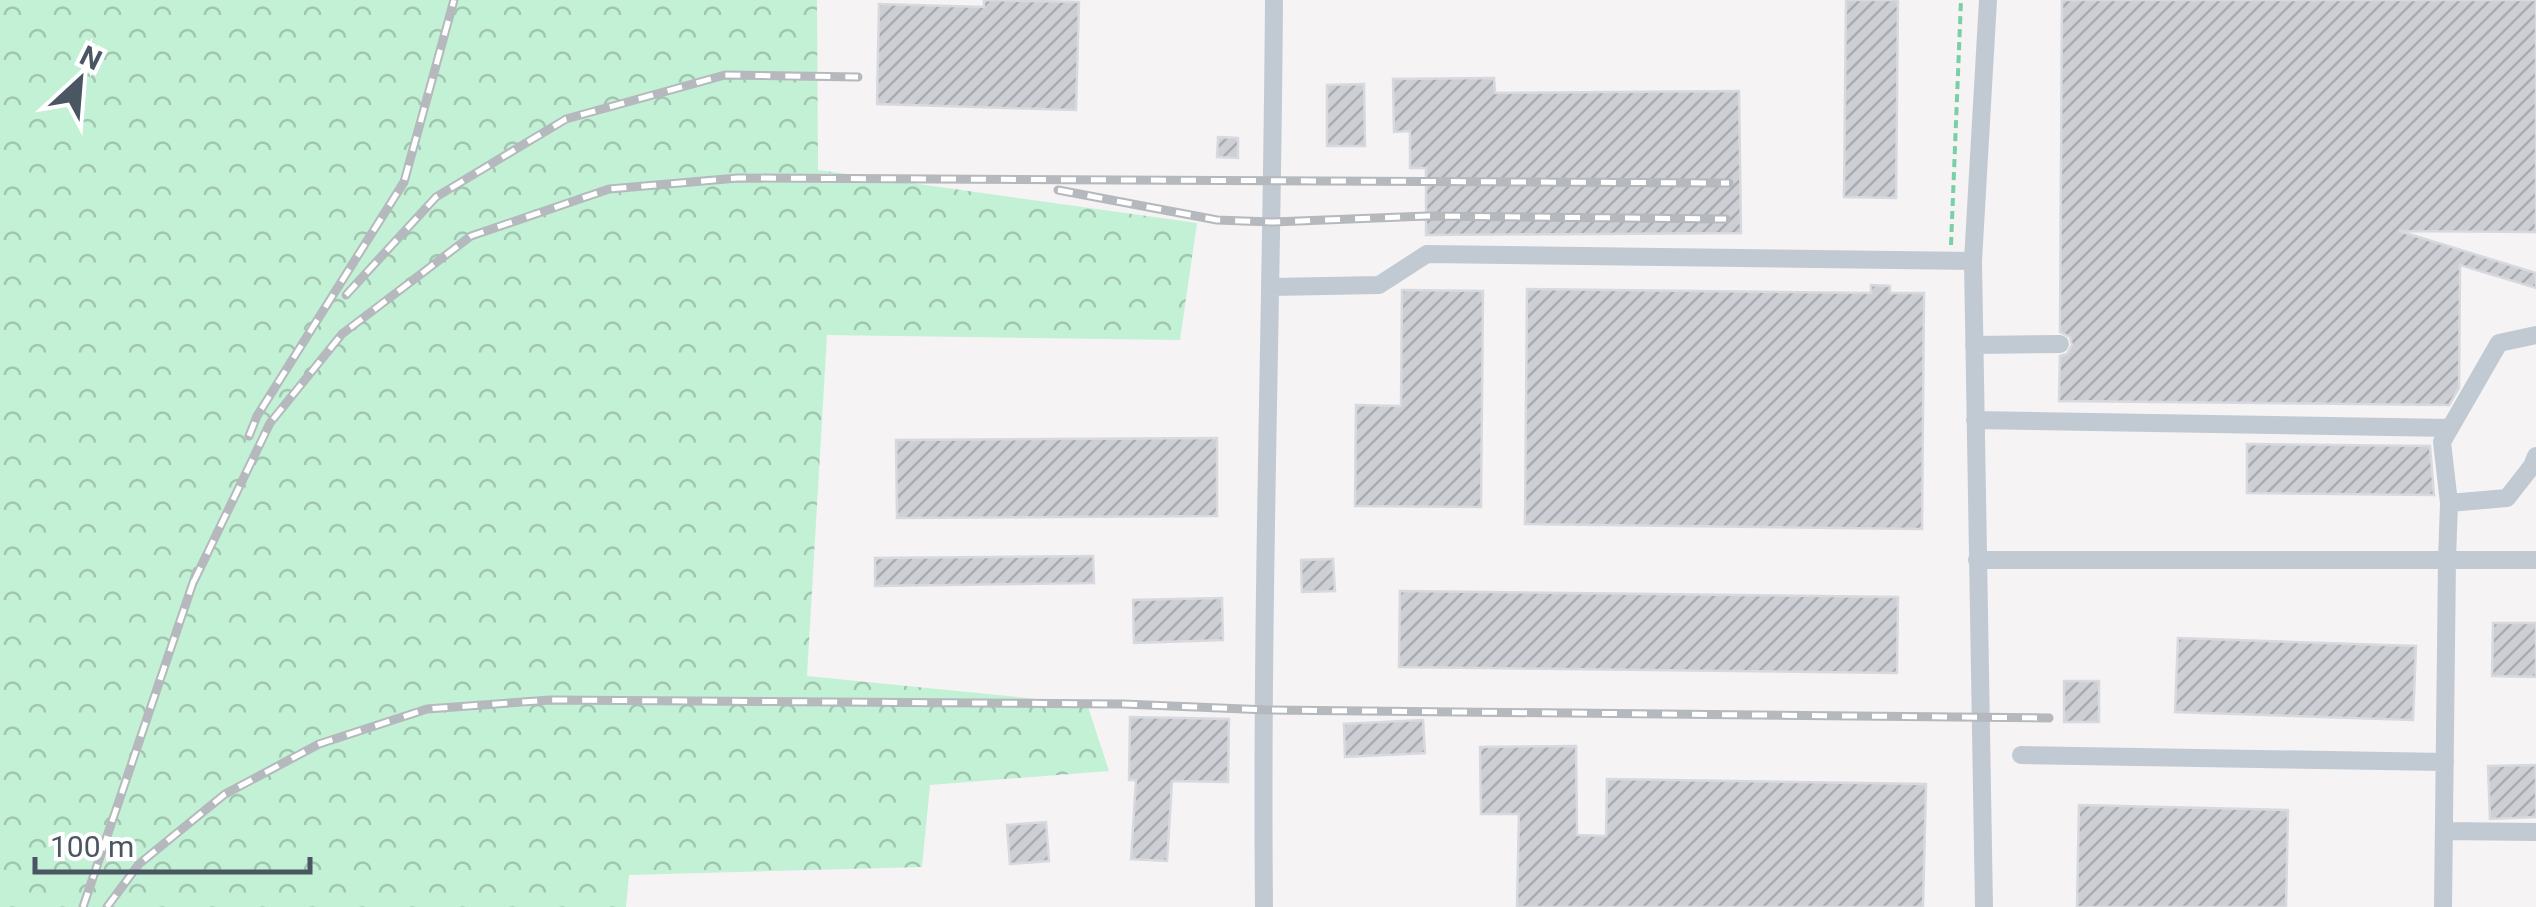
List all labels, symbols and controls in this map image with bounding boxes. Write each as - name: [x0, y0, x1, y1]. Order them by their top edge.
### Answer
- north arrow: [30, 30, 130, 130]
- text: N: [75, 39, 107, 77]
- scale bar: [35, 812, 310, 874]
- text: 100 m: [50, 829, 134, 864]

